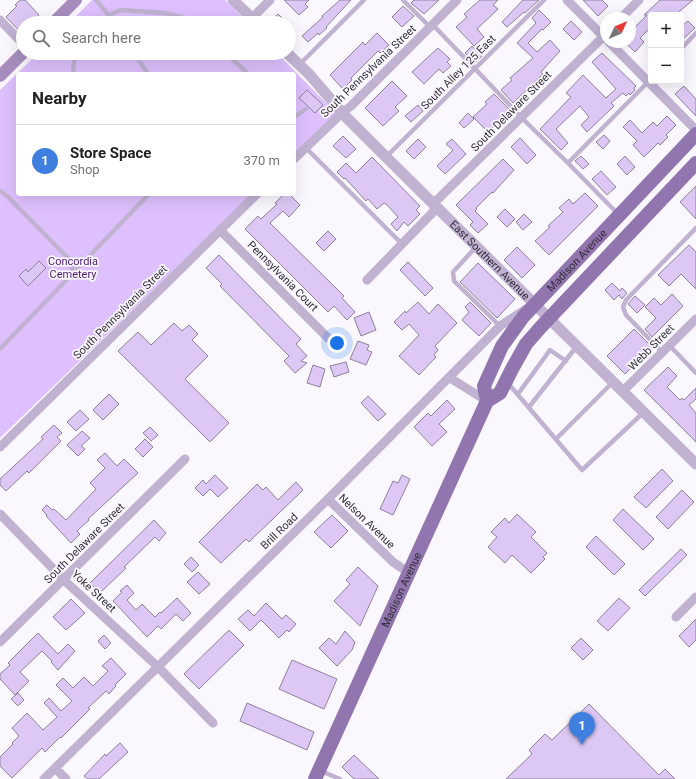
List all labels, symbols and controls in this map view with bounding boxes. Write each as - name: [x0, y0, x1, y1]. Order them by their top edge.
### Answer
- north arrow: [600, 12, 636, 48]
- map controls: [648, 12, 684, 84]
- button: +: [648, 12, 684, 48]
- search box: [16, 16, 296, 60]
- street label: South Pennsylvania Street: [318, 22, 419, 120]
- icon: search: [30, 27, 52, 49]
- text: Search here: [62, 29, 141, 47]
- street label: South Alley 125 East: [418, 32, 499, 112]
- button: −: [648, 48, 684, 84]
- street label: South Delaware Street: [468, 68, 555, 154]
- text: Nearby: [32, 88, 87, 108]
- text: Store Space: [70, 144, 151, 162]
- text: 1: [41, 153, 49, 168]
- text: 370 m: [243, 153, 280, 168]
- text: Shop: [70, 162, 100, 177]
- street label: East Southern Avenue: [447, 218, 532, 303]
- street label: Madison Avenue: [544, 227, 610, 295]
- street label: Pennsylvania Court: [245, 238, 321, 315]
- park label: Concordia Cemetery: [48, 255, 98, 281]
- street label: South Pennsylvania Street: [71, 262, 170, 362]
- street label: Webb Street: [626, 321, 677, 373]
- your location: [327, 333, 347, 353]
- street label: Nelson Avenue: [336, 491, 398, 552]
- street label: South Delaware Street: [41, 500, 128, 586]
- street label: Brill Road: [258, 511, 301, 552]
- street label: Madison Avenue: [379, 550, 424, 630]
- street label: Yoke Street: [69, 568, 119, 615]
- pin: 1: [569, 712, 595, 745]

